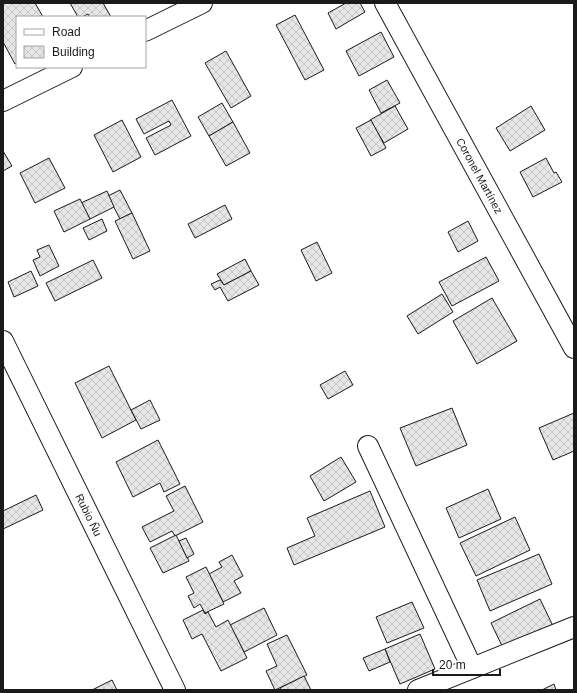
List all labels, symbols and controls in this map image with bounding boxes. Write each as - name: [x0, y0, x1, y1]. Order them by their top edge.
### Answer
- legend: [16, 16, 146, 68]
- text: Road: [52, 25, 81, 39]
- text: Building: [52, 45, 95, 59]
- street label: Coronel Martínez: [454, 136, 505, 216]
- street label: Rubio Ñu: [73, 492, 104, 538]
- scale bar: [433, 651, 500, 677]
- text: 20 m: [439, 658, 466, 672]

